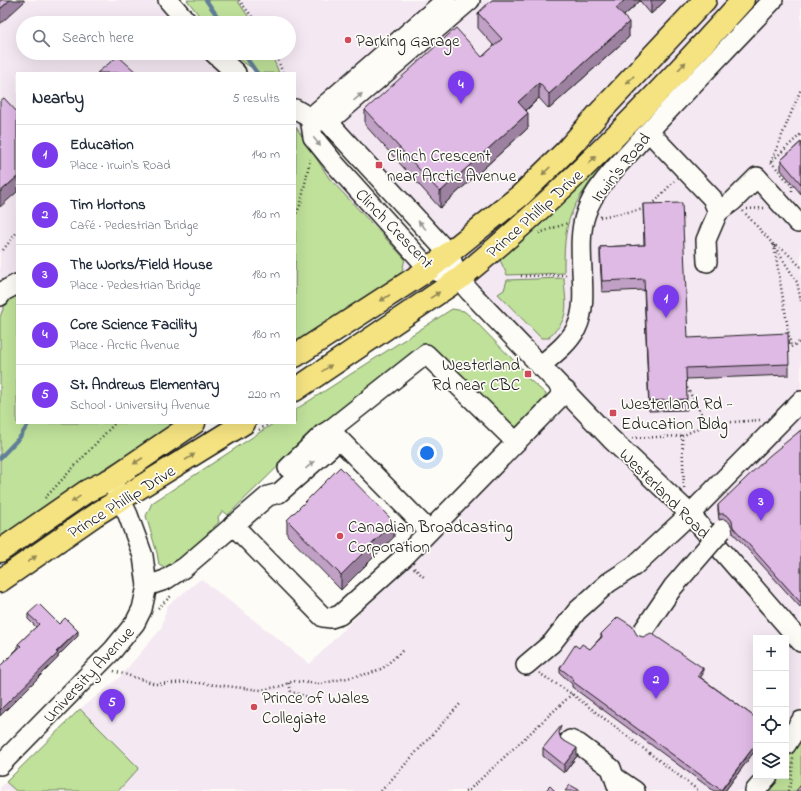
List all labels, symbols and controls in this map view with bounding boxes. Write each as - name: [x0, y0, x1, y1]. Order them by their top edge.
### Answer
- search box: [16, 16, 296, 60]
- icon: search: [30, 27, 52, 49]
- text: Search here: [62, 27, 134, 49]
- place label: Parking Garage: [356, 29, 460, 56]
- marker: Parking Garage: [343, 35, 353, 45]
- one-way arrow: [677, 61, 686, 71]
- pin: 4: [448, 71, 474, 104]
- one-way arrow: [626, 75, 635, 84]
- text: Nearby: [32, 86, 84, 111]
- text: 5 results: [232, 89, 280, 108]
- one-way arrow: [353, 92, 363, 101]
- street label: Irwin's Road: [585, 127, 657, 208]
- text: Education: [70, 134, 134, 156]
- one-way arrow: [313, 137, 322, 148]
- place label: Clinch Crescent near Arctic Avenue: [387, 144, 517, 189]
- text: 1: [43, 145, 47, 164]
- text: 140 m: [252, 145, 280, 164]
- one-way arrow: [587, 155, 597, 165]
- text: Place · Irwin's Road: [70, 156, 171, 175]
- marker: Clinch Crescent near Arctic Avenue: [374, 160, 384, 170]
- street label: Prince Phillip Drive: [481, 164, 589, 264]
- one-way arrow: [541, 166, 551, 175]
- street label: Clinch Crescent: [349, 183, 439, 275]
- text: Tim Hortons: [70, 194, 146, 216]
- text: 2: [42, 205, 48, 224]
- text: 180 m: [252, 205, 280, 224]
- text: Café · Pedestrian Bridge: [70, 216, 198, 235]
- one-way arrow: [418, 220, 427, 230]
- text: The Works/Field House: [70, 254, 212, 276]
- text: 3: [42, 265, 48, 284]
- text: 180 m: [252, 265, 280, 284]
- text: Place · Pedestrian Bridge: [70, 276, 201, 295]
- pin: 1: [653, 285, 679, 318]
- one-way arrow: [430, 291, 440, 299]
- one-way arrow: [379, 294, 391, 301]
- text: Core Science Facility: [70, 314, 197, 336]
- text: 4: [42, 325, 48, 344]
- text: 180 m: [252, 325, 280, 344]
- text: Place · Arctic Avenue: [70, 336, 179, 355]
- place label: Westerland Rd near CBC: [432, 353, 520, 398]
- one-way arrow: [322, 364, 332, 372]
- marker: Westerland Rd near CBC: [523, 369, 533, 379]
- text: St. Andrews Elementary: [70, 374, 219, 396]
- text: 5: [41, 385, 49, 404]
- text: 220 m: [248, 385, 280, 404]
- place label: Westerland Rd - Education Bldg: [621, 392, 733, 439]
- text: School · University Avenue: [70, 396, 210, 415]
- marker: Westerland Rd - Education Bldg: [608, 408, 618, 418]
- your location: [417, 443, 437, 463]
- street label: Westerland Road: [613, 443, 715, 545]
- one-way arrow: [184, 454, 196, 461]
- one-way arrow: [133, 457, 144, 465]
- street label: Prince Phillip Drive: [63, 459, 181, 545]
- one-way arrow: [305, 461, 315, 470]
- pin: 3: [748, 488, 774, 521]
- one-way arrow: [71, 495, 81, 503]
- place label: Canadian Broadcasting Corporation: [348, 515, 513, 560]
- marker: Canadian Broadcasting Corporation: [335, 531, 345, 541]
- one-way arrow: [27, 555, 38, 563]
- street label: University Avenue: [38, 621, 142, 730]
- map controls: [753, 635, 789, 779]
- button: +: [753, 635, 789, 671]
- pin: 2: [643, 666, 669, 699]
- button: −: [753, 671, 789, 707]
- place label: Prince of Wales Collegiate: [262, 686, 369, 733]
- pin: 5: [99, 689, 125, 722]
- marker: Prince of Wales Collegiate: [249, 702, 259, 712]
- button: locate: [753, 707, 789, 743]
- button: layers: [753, 743, 789, 779]

